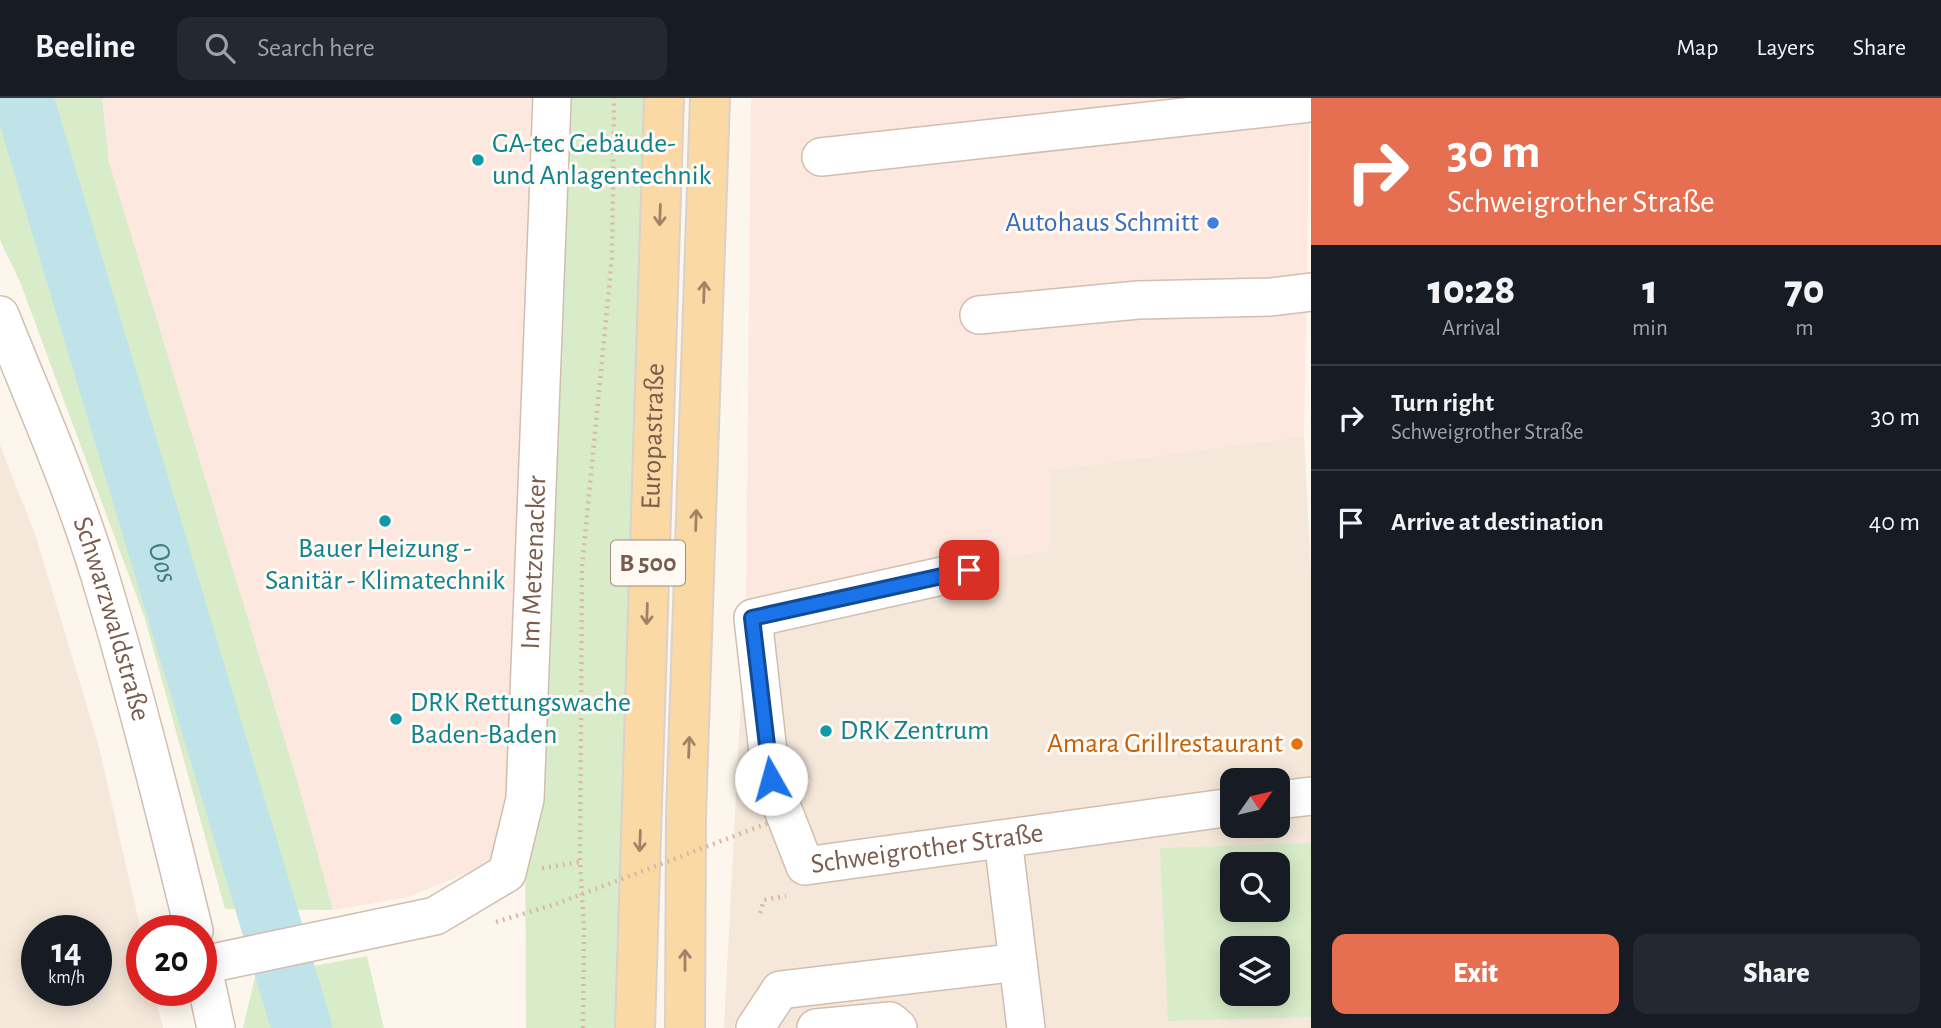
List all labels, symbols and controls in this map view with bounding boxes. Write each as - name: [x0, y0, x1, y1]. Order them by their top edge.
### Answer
- search box: [177, 17, 667, 80]
- icon: search: [201, 29, 239, 67]
- text: Beeline: [35, 31, 135, 64]
- text: Search here: [257, 35, 375, 61]
- text: Map: [1676, 36, 1718, 60]
- text: Layers: [1756, 36, 1815, 60]
- text: Share: [1853, 36, 1906, 60]
- icon: right: [1332, 126, 1423, 217]
- text: 30 m: [1447, 128, 1541, 177]
- place label: GA-tec Gebäude- und Anlagentechnik: [492, 130, 712, 190]
- marker: GA-tec Gebäude- und Anlagentechnik: [470, 152, 486, 168]
- text: Schweigrother Straße: [1447, 186, 1715, 218]
- one-way arrow: [653, 203, 667, 226]
- place label: Autohaus Schmitt: [1005, 209, 1199, 237]
- marker: Autohaus Schmitt: [1205, 215, 1221, 231]
- text: 10:28: [1427, 269, 1515, 311]
- text: 1: [1642, 269, 1658, 311]
- text: 70: [1784, 269, 1825, 311]
- one-way arrow: [697, 281, 710, 304]
- text: Arrival: [1442, 317, 1501, 340]
- text: min: [1632, 317, 1668, 340]
- text: m: [1795, 317, 1814, 340]
- street label: Europastraße: [637, 363, 670, 510]
- text: Turn right: [1391, 390, 1494, 416]
- icon: right: [1332, 399, 1370, 437]
- text: 30 m: [1870, 404, 1920, 430]
- text: Schweigrother Straße: [1391, 421, 1584, 444]
- street label: Im Metzenacker: [517, 475, 551, 650]
- icon: arrive: [1332, 504, 1370, 542]
- one-way arrow: [690, 509, 703, 532]
- text: Arrive at destination: [1391, 509, 1604, 535]
- text: 40 m: [1869, 509, 1920, 535]
- street label: Schwarzwaldstraße: [67, 513, 154, 724]
- marker: Bauer Heizung - Sanitär - Klimatechnik: [377, 513, 393, 529]
- place label: Bauer Heizung - Sanitär - Klimatechnik: [265, 535, 505, 595]
- water label: Oos: [142, 539, 183, 587]
- road number: B 500: [611, 540, 685, 586]
- pin: [939, 540, 999, 600]
- icon: arrive: [950, 551, 988, 589]
- one-way arrow: [640, 602, 653, 625]
- place label: DRK Rettungswache Baden-Baden: [410, 689, 631, 749]
- marker: DRK Rettungswache Baden-Baden: [388, 711, 404, 727]
- place label: DRK Zentrum: [840, 717, 989, 745]
- marker: DRK Zentrum: [818, 723, 834, 739]
- place label: Amara Grillrestaurant: [1047, 730, 1283, 758]
- one-way arrow: [682, 736, 695, 759]
- marker: Amara Grillrestaurant: [1289, 736, 1305, 752]
- position arrow: [734, 742, 808, 816]
- north arrow: [1220, 768, 1290, 838]
- map controls: [1220, 768, 1290, 1006]
- street label: Schweigrother Straße: [809, 819, 1045, 879]
- one-way arrow: [634, 830, 647, 853]
- button: search: [1220, 852, 1290, 922]
- speed limit sign: 20: [126, 915, 217, 1006]
- text: 14: [51, 934, 82, 969]
- button: Exit: [1332, 934, 1619, 1014]
- button: Share: [1633, 934, 1920, 1014]
- button: layers: [1220, 936, 1290, 1006]
- one-way arrow: [678, 949, 692, 972]
- text: km/h: [48, 969, 85, 987]

